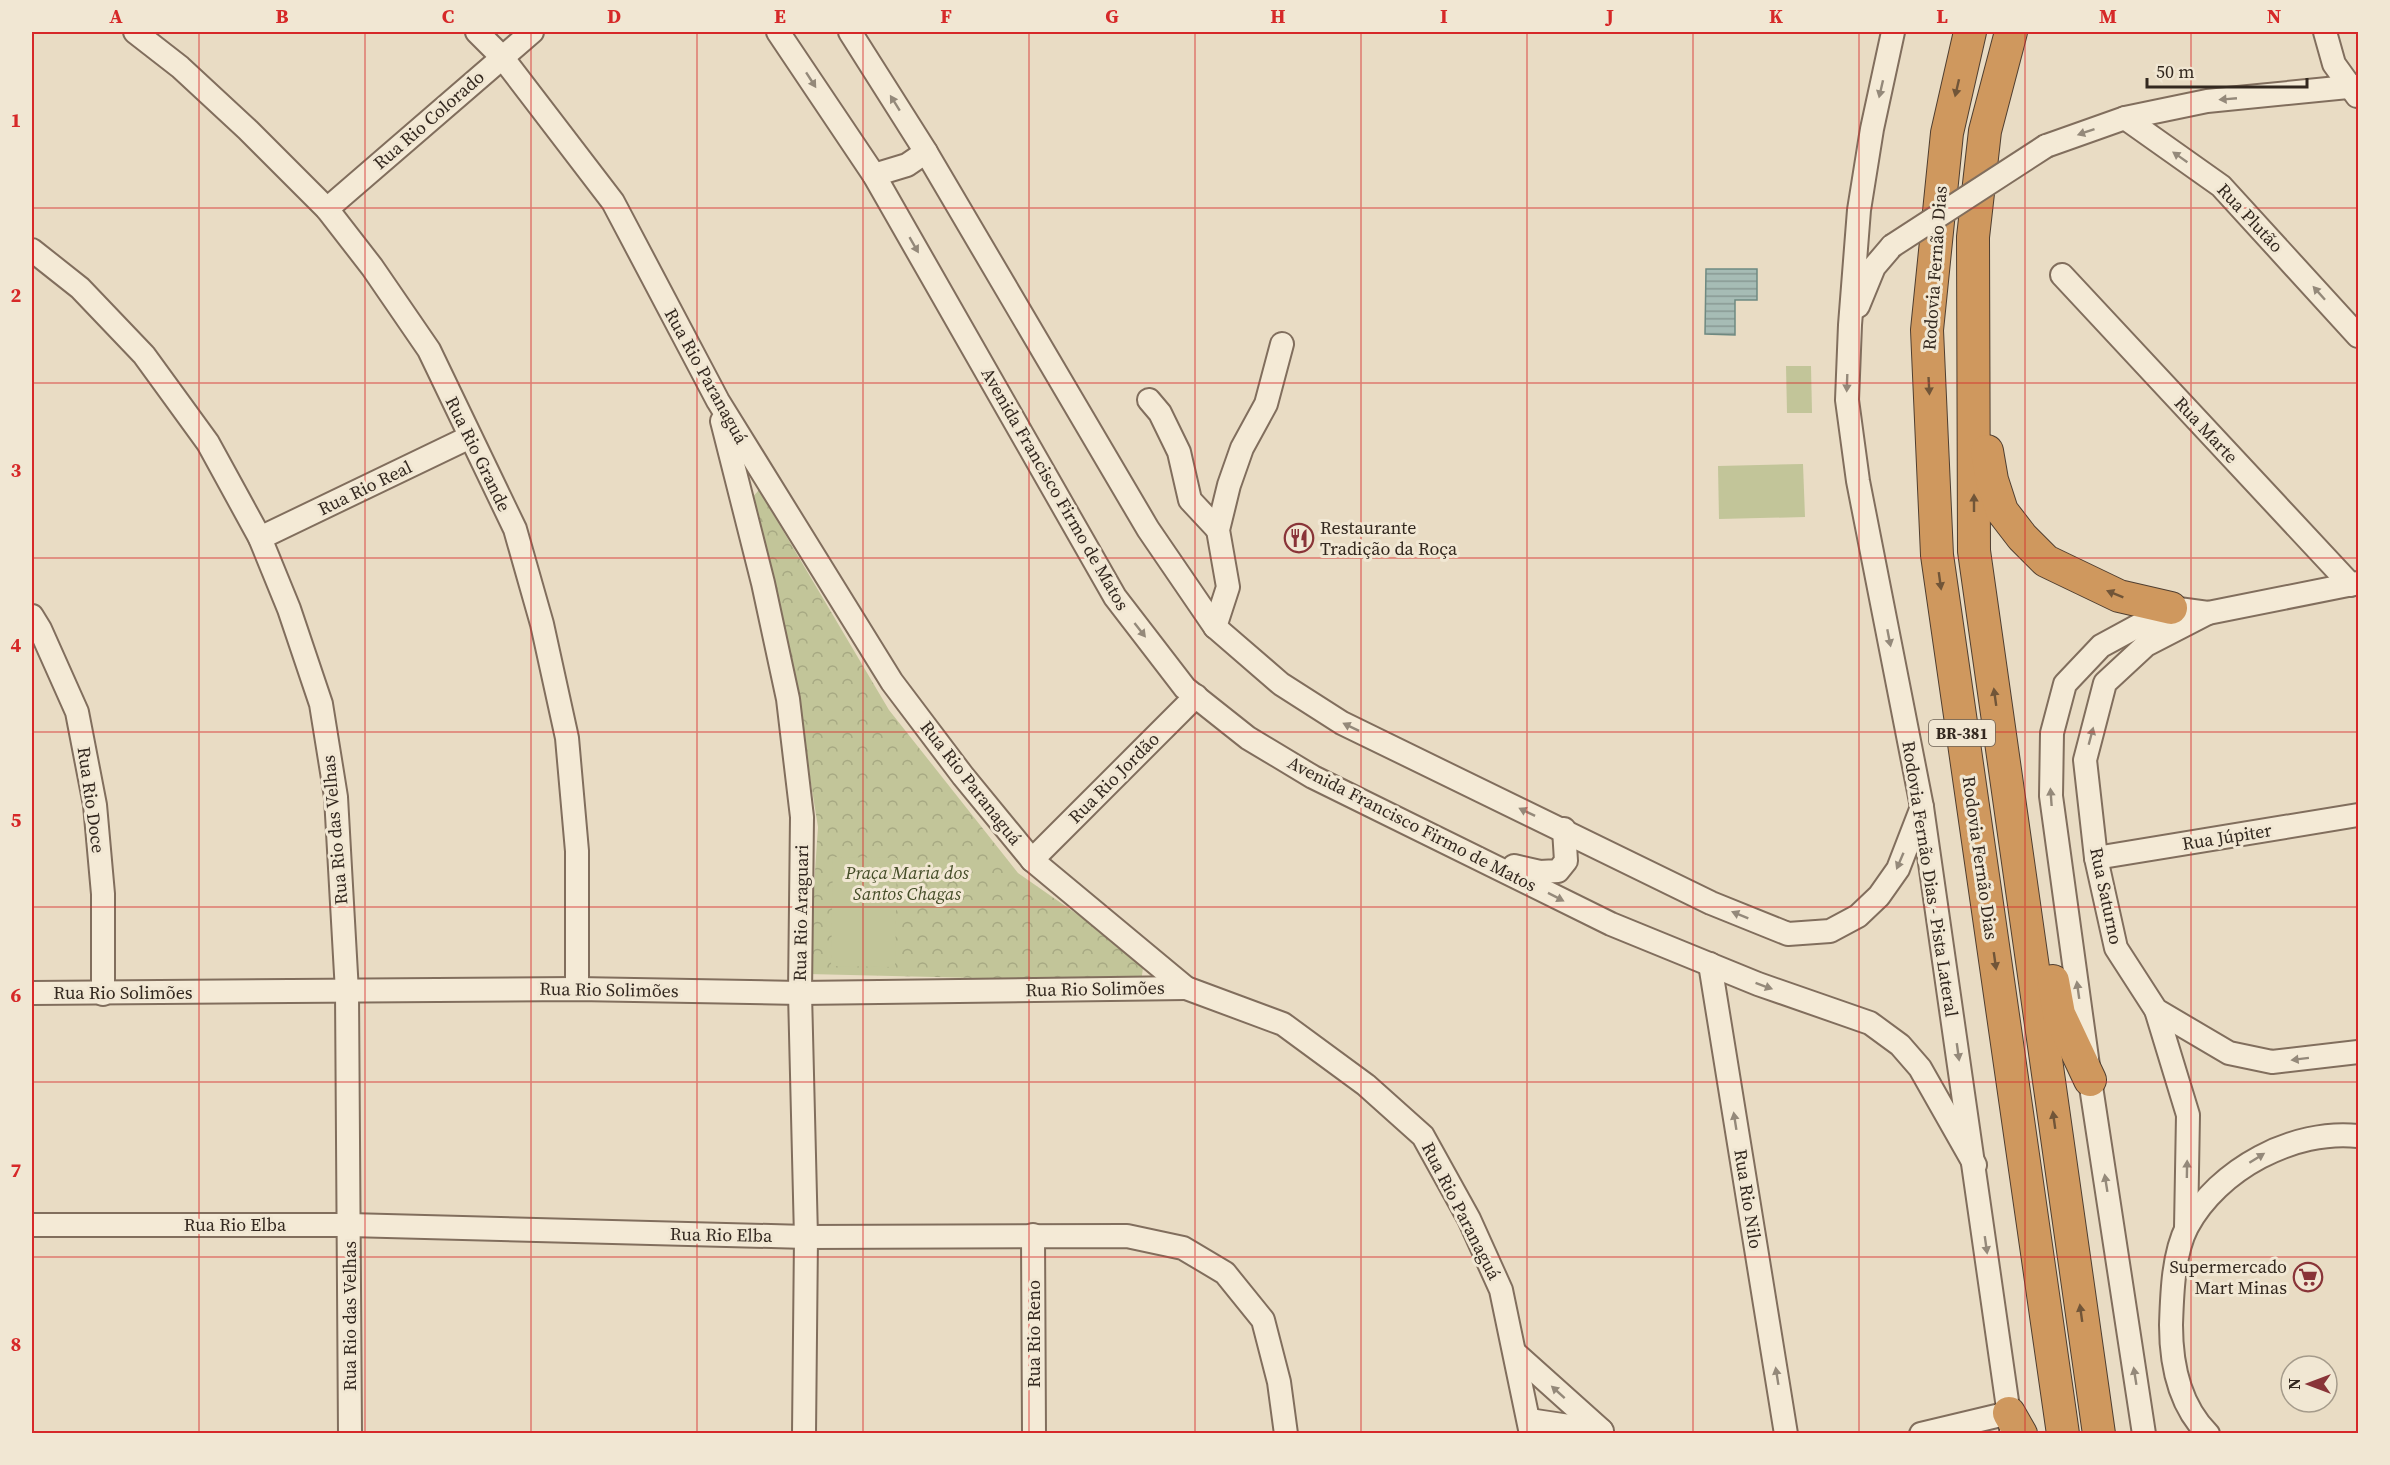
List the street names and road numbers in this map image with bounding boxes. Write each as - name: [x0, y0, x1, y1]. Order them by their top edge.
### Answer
- street label: Rua Rio Colorado: [368, 64, 490, 175]
- street label: Rua Plutão: [2212, 177, 2289, 258]
- street label: Rodovia Fernão Dias: [1916, 185, 1953, 351]
- street label: Rua Rio Paranaguá: [659, 303, 755, 449]
- street label: Avenida Francisco Firmo de Matos: [976, 363, 1135, 615]
- street label: Rua Marte: [2169, 391, 2244, 469]
- street label: Rua Rio Grande: [440, 392, 517, 516]
- street label: Rua Rio Real: [314, 454, 416, 521]
- street label: Rua Rio Paranaguá: [915, 715, 1028, 851]
- road number: BR-381: [1929, 720, 1995, 746]
- street label: Rua Rio Jordão: [1063, 727, 1165, 829]
- street label: Rodovia Fernão Dias - Pista Lateral: [1896, 739, 1965, 1019]
- street label: Rua Rio Doce: [72, 745, 111, 855]
- street label: Avenida Francisco Firmo de Matos: [1283, 750, 1541, 898]
- street label: Rua Rio das Velhas: [315, 754, 353, 906]
- street label: Rodovia Fernão Dias: [1957, 774, 2004, 942]
- street label: Rua Júpiter: [2180, 817, 2274, 856]
- street label: Rua Rio Araguari: [787, 844, 814, 982]
- street label: Rua Saturno: [2084, 845, 2129, 947]
- street label: Rua Rio Solimões: [1025, 975, 1165, 1002]
- street label: Rua Rio Solimões: [539, 976, 679, 1003]
- street label: Rua Rio Solimões: [53, 980, 193, 1005]
- street label: Rua Rio Paranaguá: [1416, 1138, 1507, 1285]
- street label: Rua Rio Nilo: [1728, 1147, 1769, 1251]
- street label: Rua Rio Elba: [184, 1212, 287, 1237]
- street label: Rua Rio Elba: [670, 1221, 773, 1248]
- street label: Rua Rio das Velhas: [337, 1241, 362, 1391]
- street label: Rua Rio Reno: [1021, 1280, 1046, 1388]

